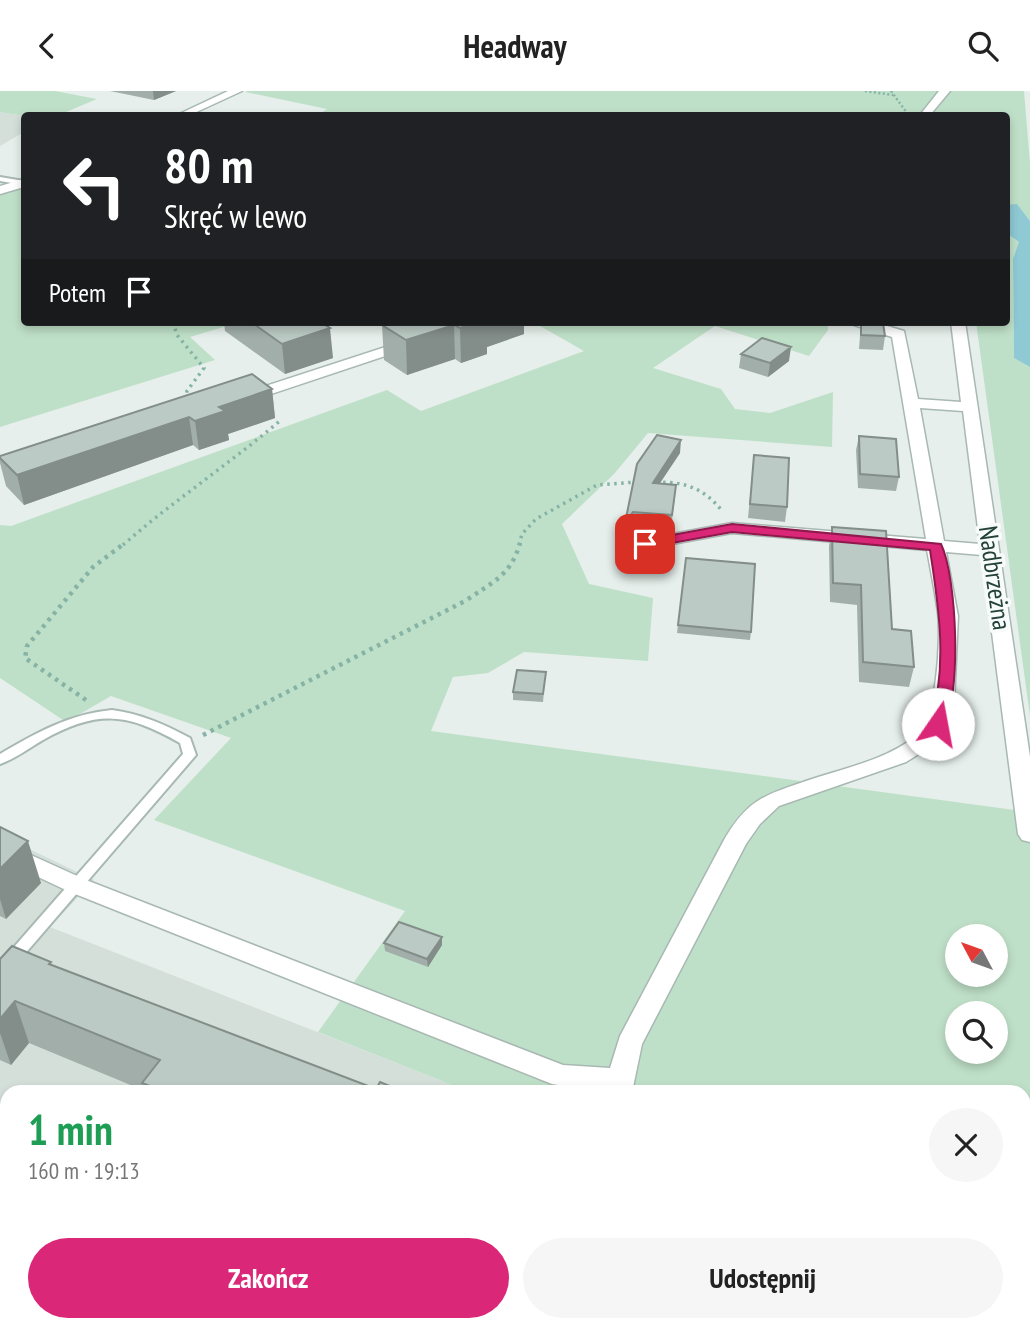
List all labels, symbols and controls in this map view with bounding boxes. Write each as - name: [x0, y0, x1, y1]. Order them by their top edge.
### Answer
- text: Headway: [463, 25, 567, 67]
- icon: back: [28, 27, 66, 65]
- icon: search: [964, 27, 1002, 65]
- text: 80 m: [164, 133, 253, 197]
- icon: left: [49, 140, 140, 231]
- text: Skręć w lewo: [164, 195, 307, 237]
- icon: arrive: [120, 273, 158, 311]
- text: Potem: [49, 276, 106, 309]
- pin: [615, 514, 675, 574]
- street label: Nadbrzeżna: [972, 524, 1019, 632]
- icon: arrive: [626, 525, 664, 563]
- position arrow: [901, 687, 975, 761]
- north arrow: [945, 924, 1008, 987]
- map controls: [945, 924, 1008, 1064]
- button: search: [945, 1001, 1008, 1064]
- text: 1 min: [28, 1102, 113, 1157]
- button: close: [929, 1108, 1003, 1182]
- text: 160 m · 19:13: [28, 1156, 140, 1185]
- button: Zakończ: [28, 1238, 509, 1318]
- button: Udostępnij: [523, 1238, 1003, 1318]

